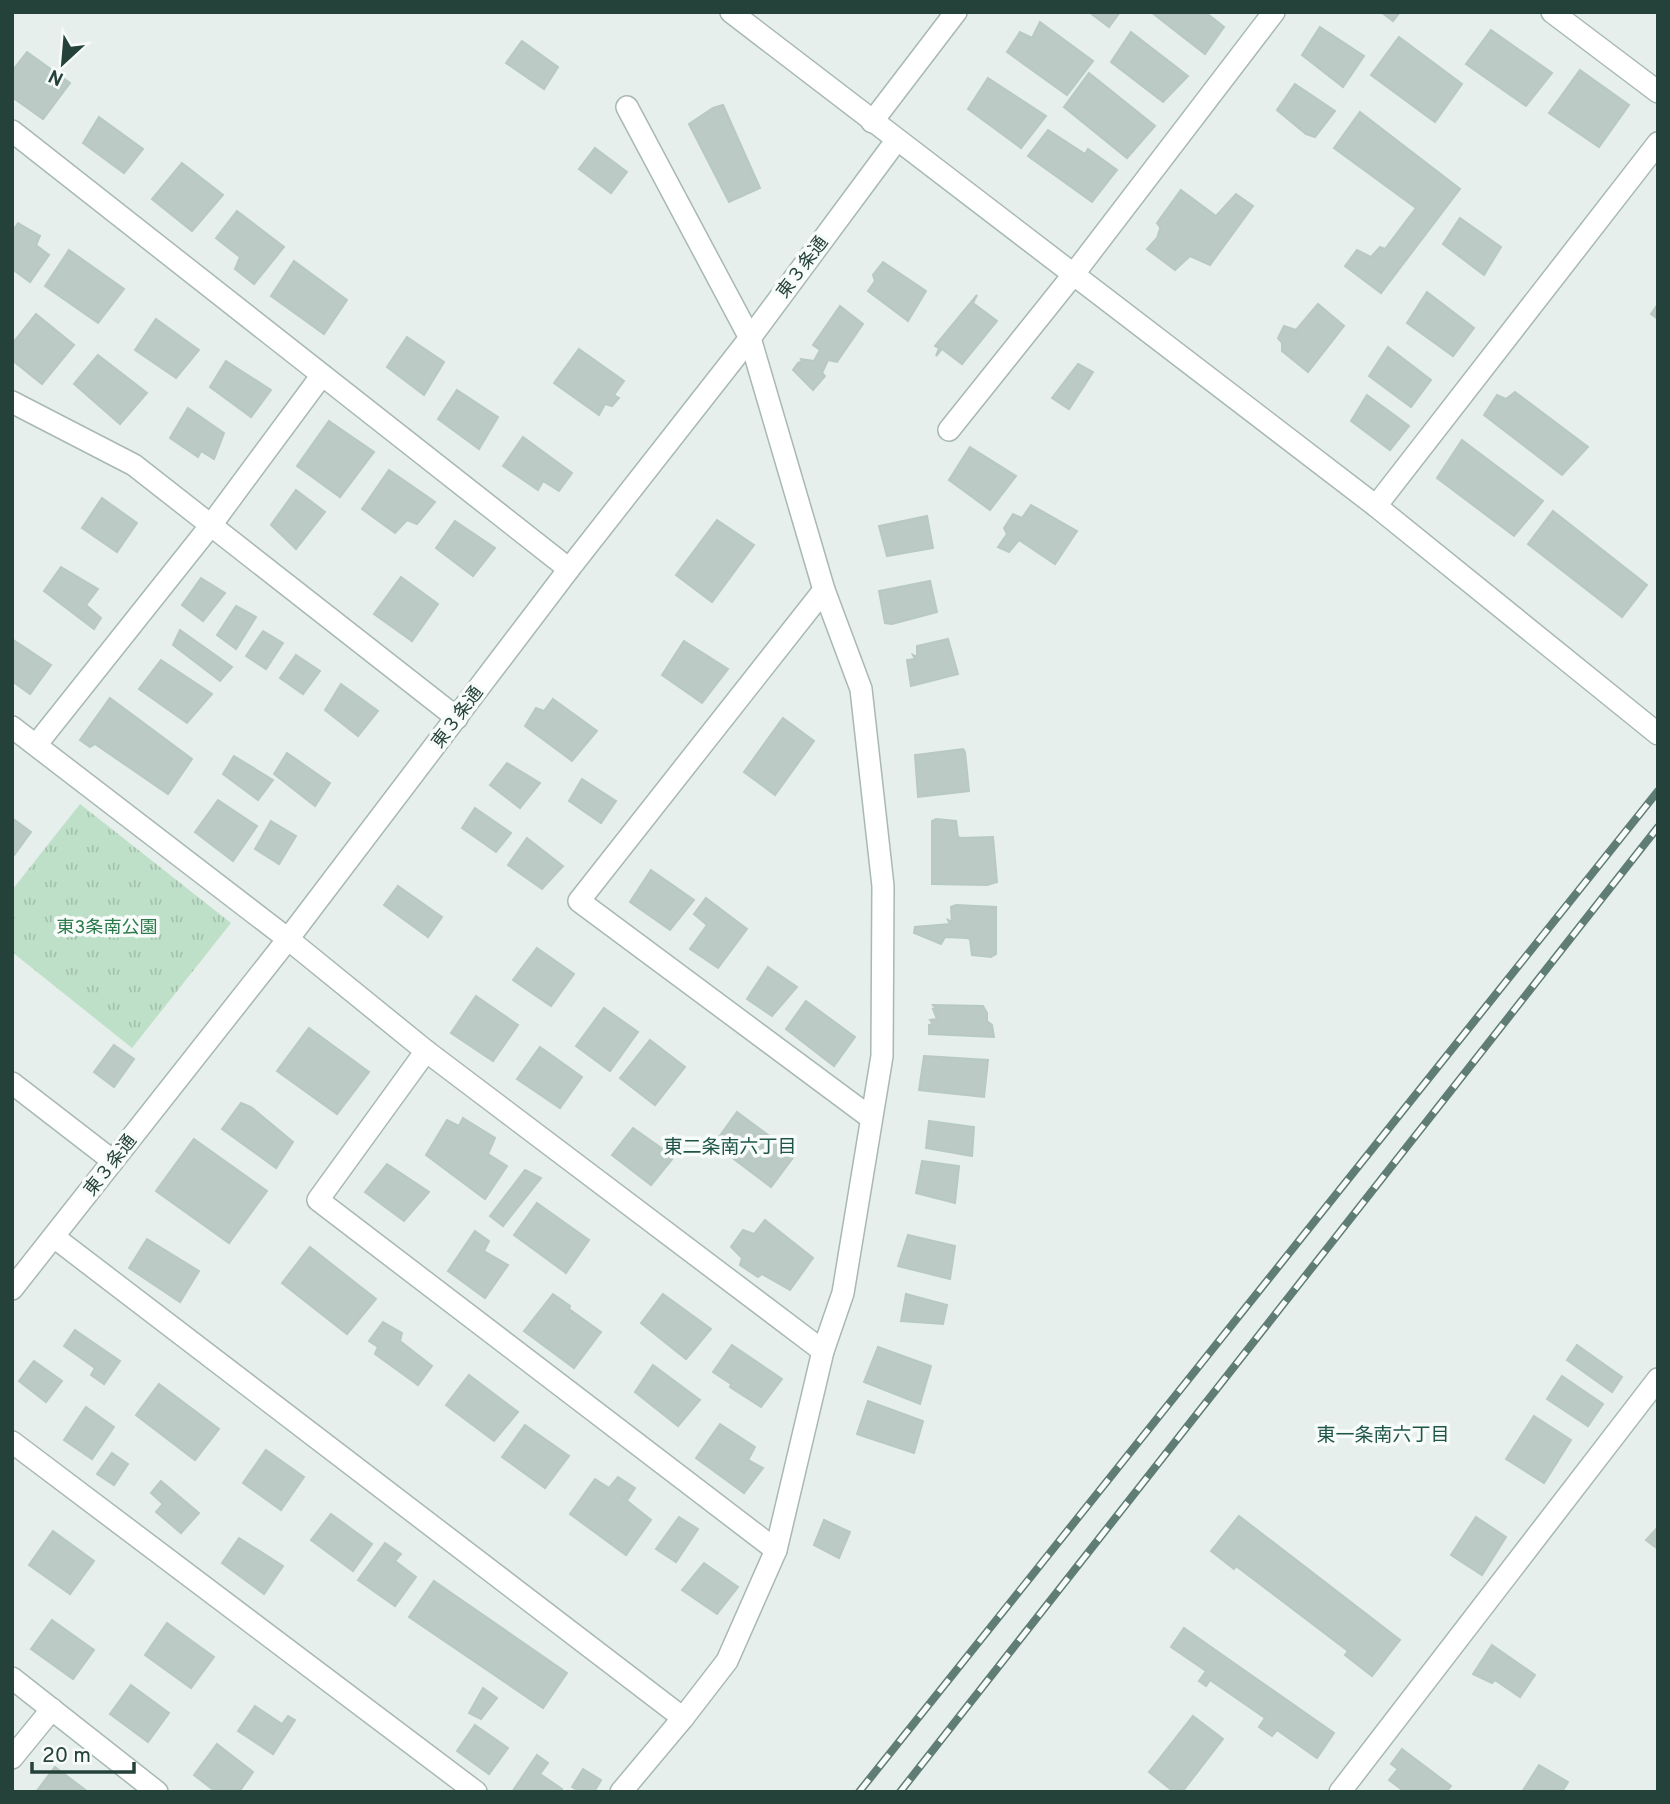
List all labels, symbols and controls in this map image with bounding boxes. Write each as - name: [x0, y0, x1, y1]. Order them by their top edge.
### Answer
- north arrow: [28, 28, 98, 98]
- text: N: [45, 63, 68, 90]
- street label: 東３条通: [772, 232, 834, 304]
- street label: 東３条通: [427, 682, 489, 754]
- park label: 東3条南公園: [57, 917, 157, 940]
- street label: 東３条通: [80, 1130, 142, 1201]
- district label: 東二条南六丁目: [663, 1136, 797, 1160]
- district label: 東一条南六丁目: [1316, 1424, 1450, 1448]
- scale bar: [32, 1730, 133, 1774]
- text: 20 m: [42, 1743, 91, 1770]

